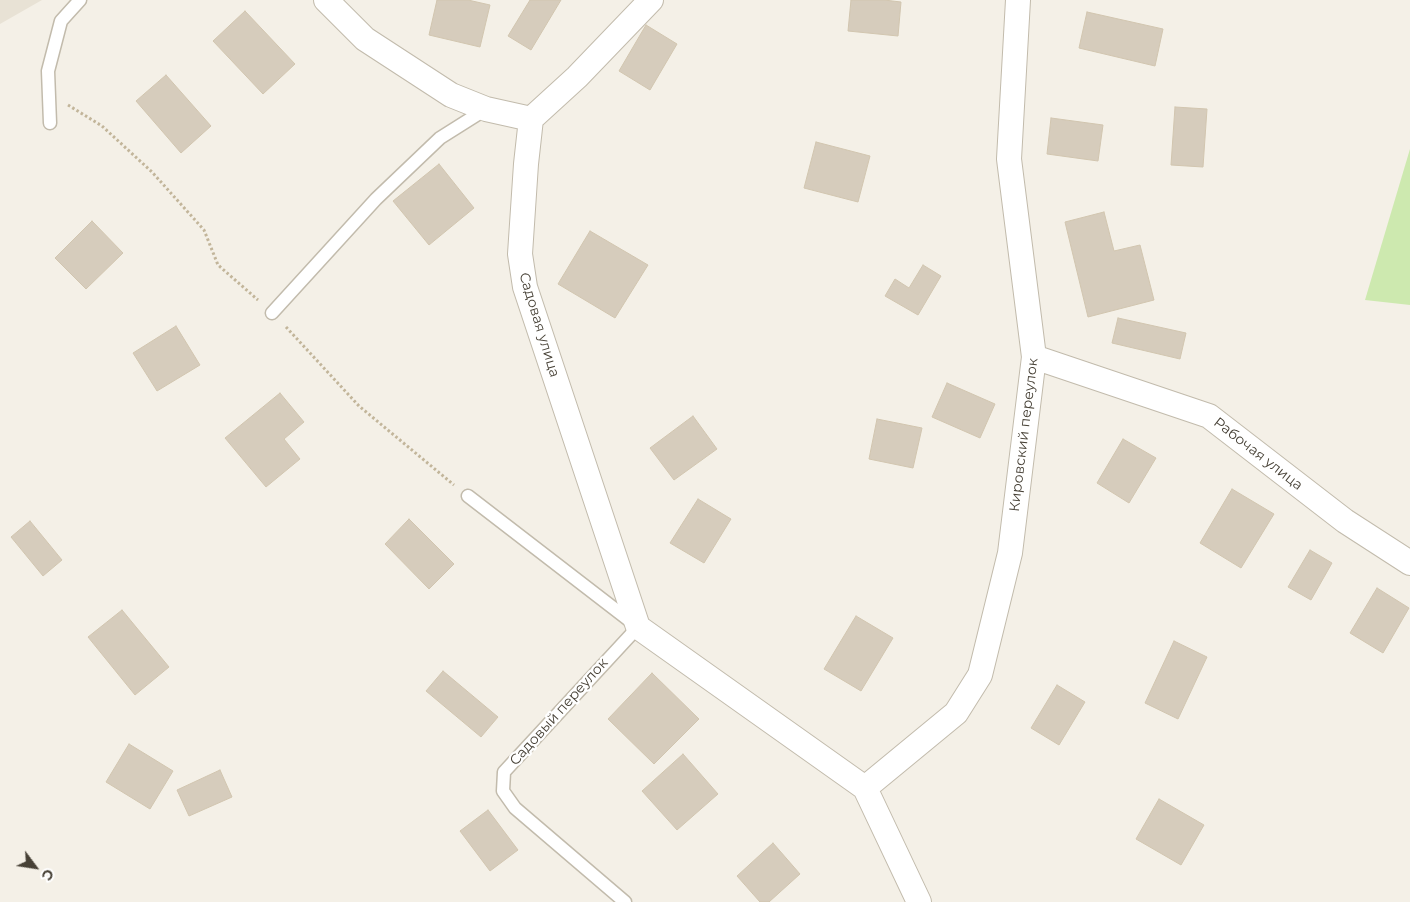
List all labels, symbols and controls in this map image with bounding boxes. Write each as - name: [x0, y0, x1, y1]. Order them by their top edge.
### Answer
- street label: Садовая улица: [515, 271, 563, 379]
- street label: Кировский переулок: [1006, 357, 1042, 513]
- street label: Рабочая улица: [1210, 414, 1306, 494]
- street label: Садовый переулок: [506, 655, 612, 769]
- north arrow: [10, 842, 60, 892]
- text: С: [38, 866, 58, 884]

